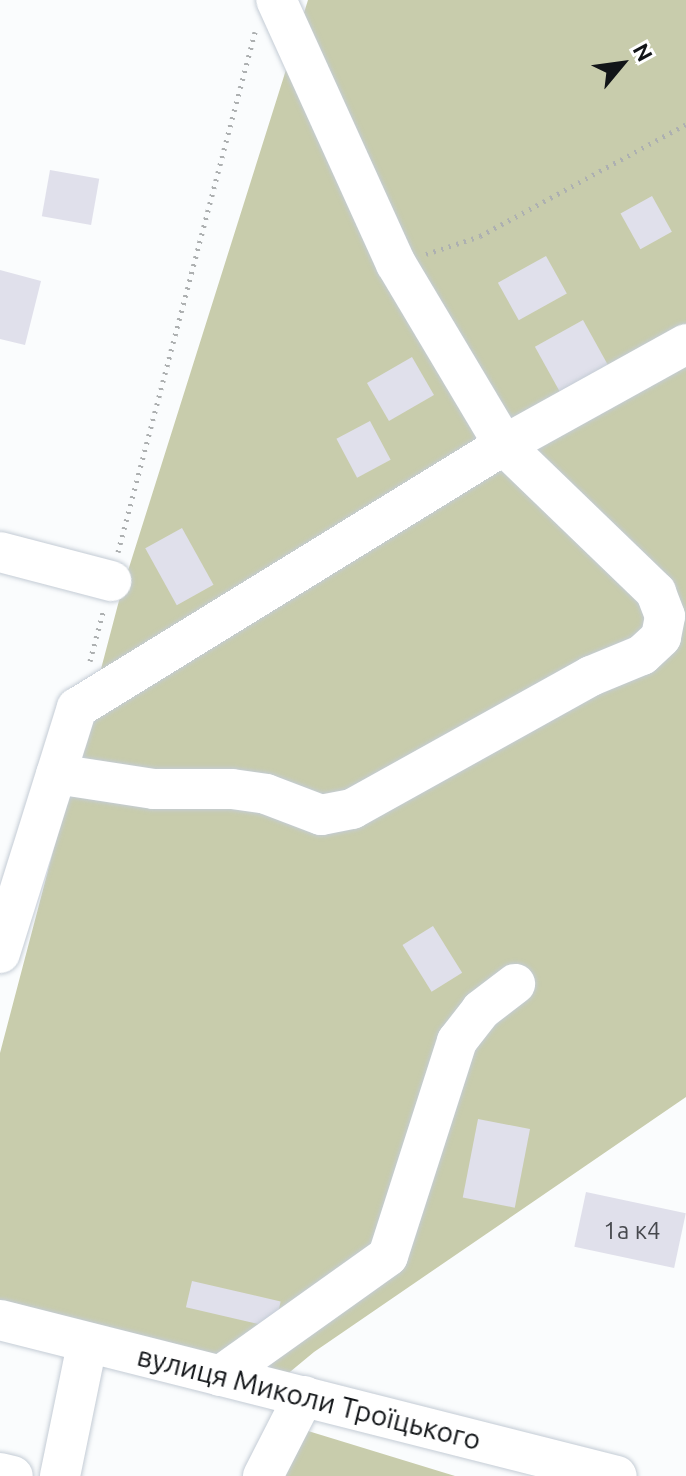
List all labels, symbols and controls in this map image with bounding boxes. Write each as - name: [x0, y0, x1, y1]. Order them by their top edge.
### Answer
- north arrow: [582, 24, 662, 104]
- text: N: [629, 39, 658, 65]
- house number: 1а к4: [603, 1217, 661, 1245]
- street label: вулиця Миколи Троїцького: [134, 1339, 484, 1457]

